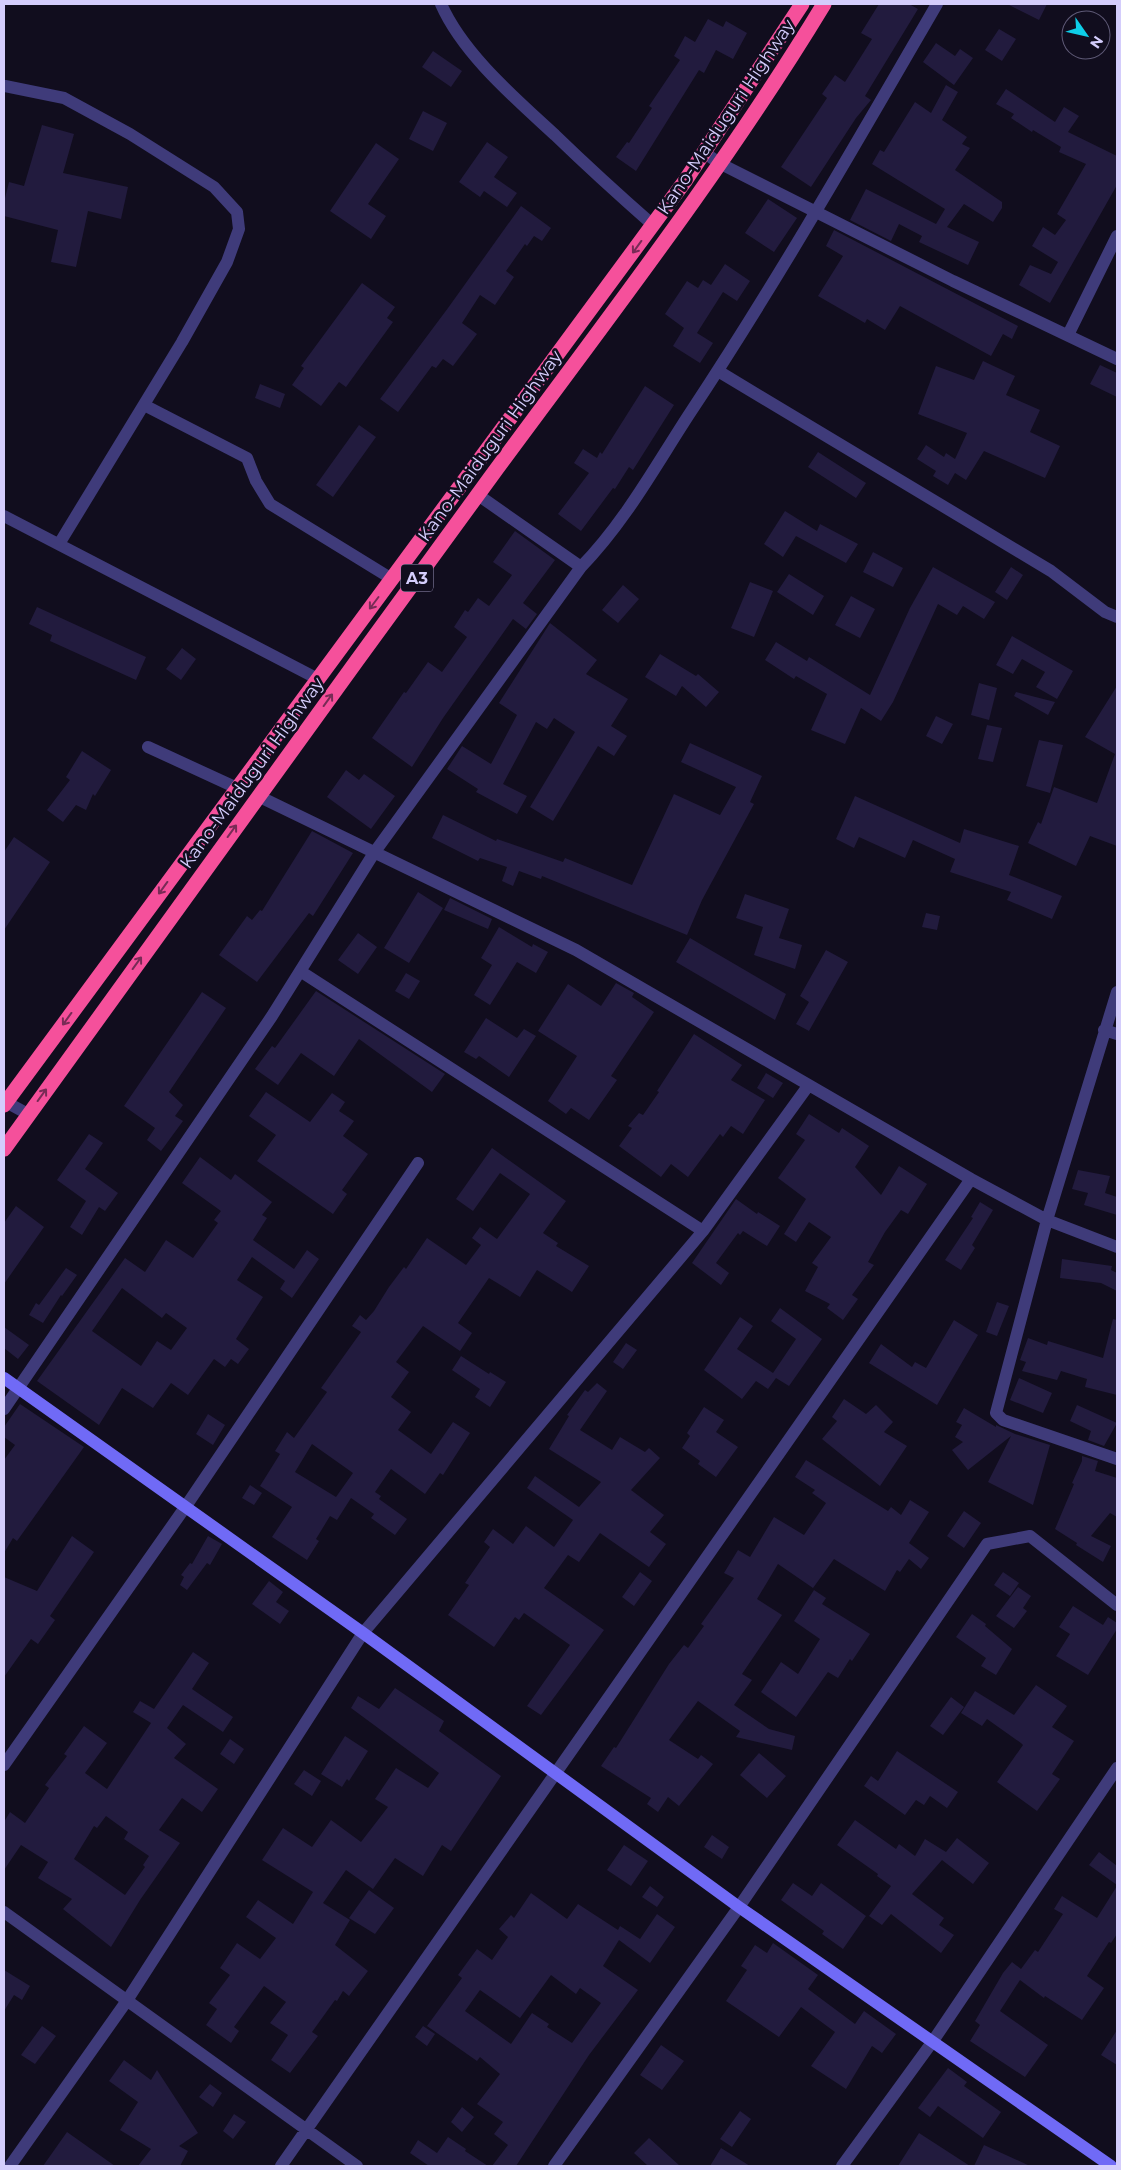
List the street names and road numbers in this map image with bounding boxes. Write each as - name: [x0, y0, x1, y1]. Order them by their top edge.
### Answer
- street label: Kano-Maiduguri Highway: [652, 15, 800, 219]
- street label: Kano-Maiduguri Highway: [413, 346, 567, 546]
- road number: A3: [401, 564, 433, 592]
- street label: Kano-Maiduguri Highway: [175, 673, 329, 873]

